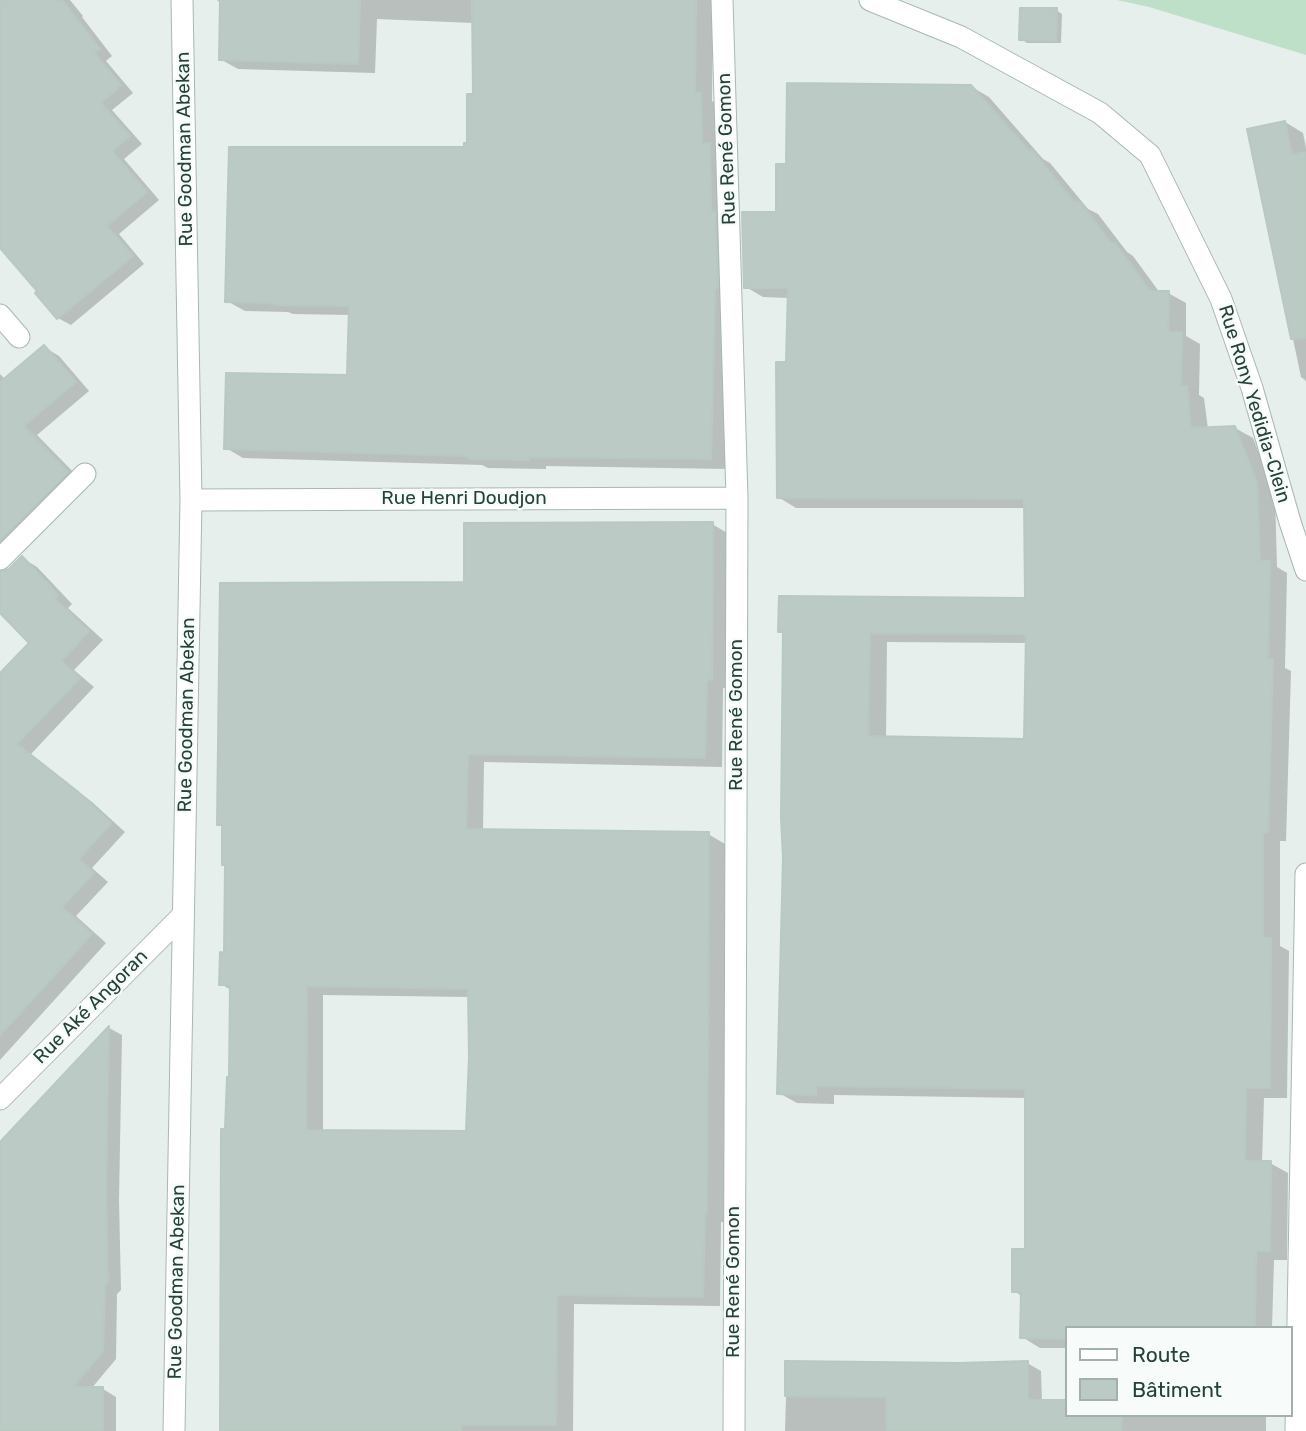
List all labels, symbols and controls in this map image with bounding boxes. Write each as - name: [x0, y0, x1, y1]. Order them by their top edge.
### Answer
- street label: Rue Goodman Abekan: [172, 51, 198, 247]
- street label: Rue René Gomon: [713, 73, 741, 225]
- street label: Rue Rony Yedidia-Clein: [1213, 302, 1295, 506]
- street label: Rue Henri Doudjon: [381, 488, 547, 510]
- street label: Rue Goodman Abekan: [174, 617, 200, 813]
- street label: Rue René Gomon: [726, 639, 748, 791]
- street label: Rue Aké Angoran: [29, 945, 153, 1069]
- street label: Rue Goodman Abekan: [164, 1184, 190, 1380]
- street label: Rue René Gomon: [723, 1206, 745, 1358]
- legend: [1064, 1326, 1292, 1417]
- text: Route: [1132, 1342, 1190, 1367]
- text: Bâtiment: [1132, 1377, 1222, 1402]

